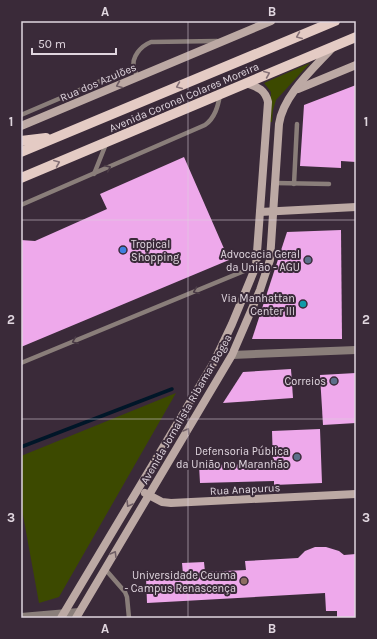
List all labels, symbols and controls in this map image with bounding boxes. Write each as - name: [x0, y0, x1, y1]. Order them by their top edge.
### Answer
- text: A: [101, 4, 109, 19]
- text: B: [268, 4, 276, 19]
- scale bar: [32, 30, 116, 56]
- one-way arrow: [296, 31, 304, 39]
- text: 50 m: [38, 37, 66, 51]
- street label: Rua dos Azulões: [58, 60, 139, 104]
- street label: Avenida Coronel Colares Moreira: [107, 60, 261, 135]
- one-way arrow: [264, 71, 271, 79]
- one-way arrow: [116, 80, 123, 88]
- one-way arrow: [176, 82, 183, 90]
- text: 1: [9, 114, 13, 129]
- text: 1: [364, 114, 368, 129]
- one-way arrow: [52, 160, 60, 168]
- one-way arrow: [104, 165, 112, 173]
- place label: Tropical Shopping: [131, 238, 180, 264]
- marker: Tropical Shopping: [118, 245, 128, 255]
- place label: Advocacia Geral da União - AGU: [220, 248, 300, 274]
- marker: Advocacia Geral da União - AGU: [303, 255, 313, 265]
- one-way arrow: [192, 287, 199, 295]
- place label: Via Manhattan Center III: [221, 292, 295, 318]
- marker: Via Manhattan Center III: [298, 299, 308, 309]
- text: 2: [7, 312, 15, 327]
- text: 2: [362, 312, 370, 327]
- street label: Avenida Jornalista Ribamar Bogea: [138, 332, 235, 486]
- one-way arrow: [72, 336, 79, 344]
- place label: Correios: [285, 375, 326, 388]
- marker: Correios: [329, 376, 339, 386]
- one-way arrow: [183, 428, 190, 435]
- place label: Defensoria Pública da União no Maranhão: [176, 445, 289, 471]
- marker: Defensoria Pública da União no Maranhão: [292, 452, 302, 462]
- street label: Rua Anapurus: [209, 481, 281, 498]
- one-way arrow: [127, 500, 134, 507]
- text: 3: [7, 510, 15, 525]
- text: 3: [362, 510, 370, 525]
- one-way arrow: [109, 551, 116, 558]
- place label: Universidade Ceuma - Campus Renascença: [124, 569, 236, 595]
- marker: Universidade Ceuma - Campus Renascença: [239, 576, 249, 586]
- text: A: [101, 621, 109, 636]
- text: B: [268, 621, 276, 636]

